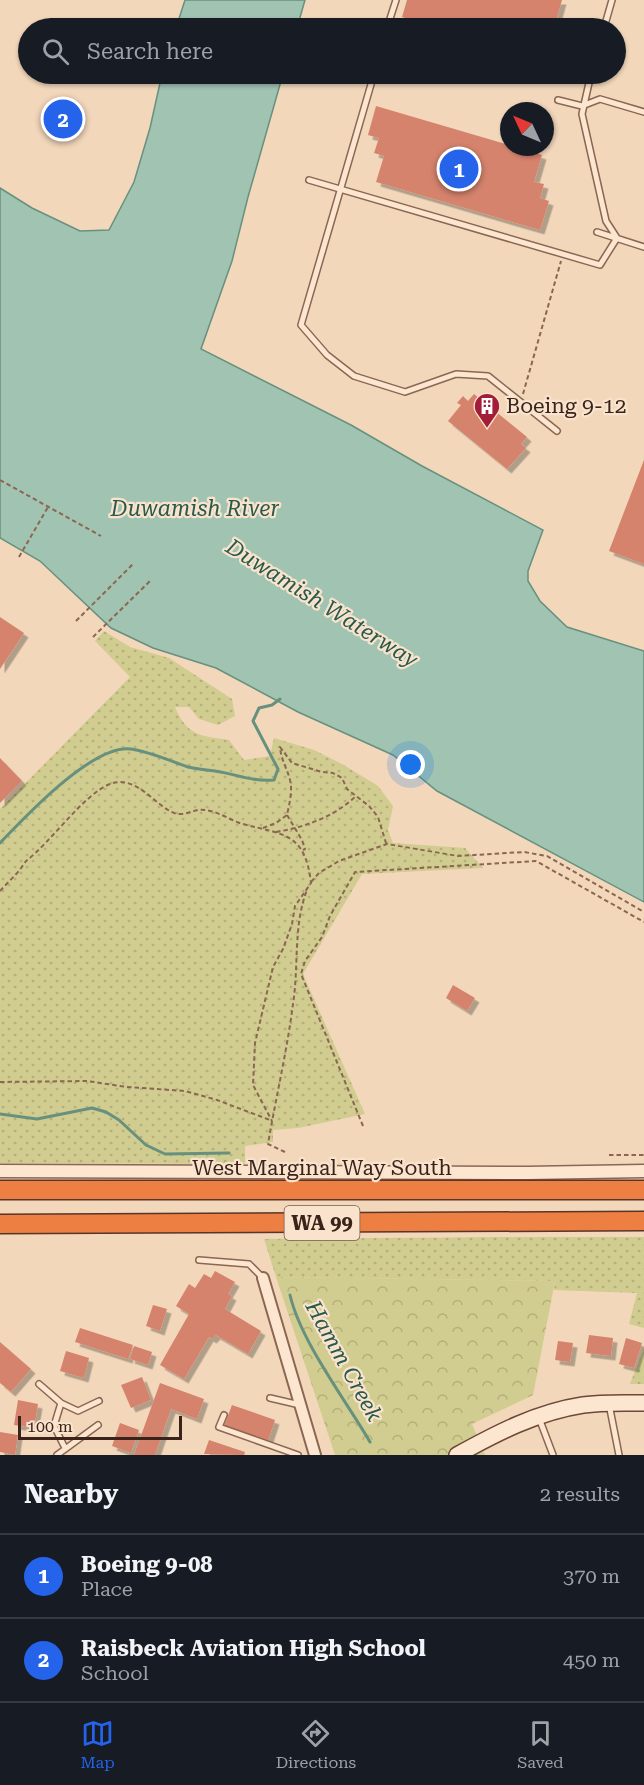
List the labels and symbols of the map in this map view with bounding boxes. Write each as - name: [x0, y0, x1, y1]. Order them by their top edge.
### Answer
- pin: 2: [44, 96, 82, 142]
- north arrow: [500, 102, 554, 156]
- pin: 1: [440, 146, 478, 192]
- building icon: Boeing 9-12: [472, 391, 502, 429]
- place label: Boeing 9-12: [506, 394, 627, 418]
- water label: Duwamish River: [109, 496, 280, 521]
- water label: Duwamish Waterway: [221, 533, 423, 673]
- your location: [396, 750, 425, 779]
- street label: West Marginal Way South: [192, 1156, 452, 1180]
- road number: WA 99: [284, 1206, 360, 1240]
- water label: Hamm Creek: [300, 1295, 387, 1426]
- scale bar: [18, 1413, 182, 1440]

